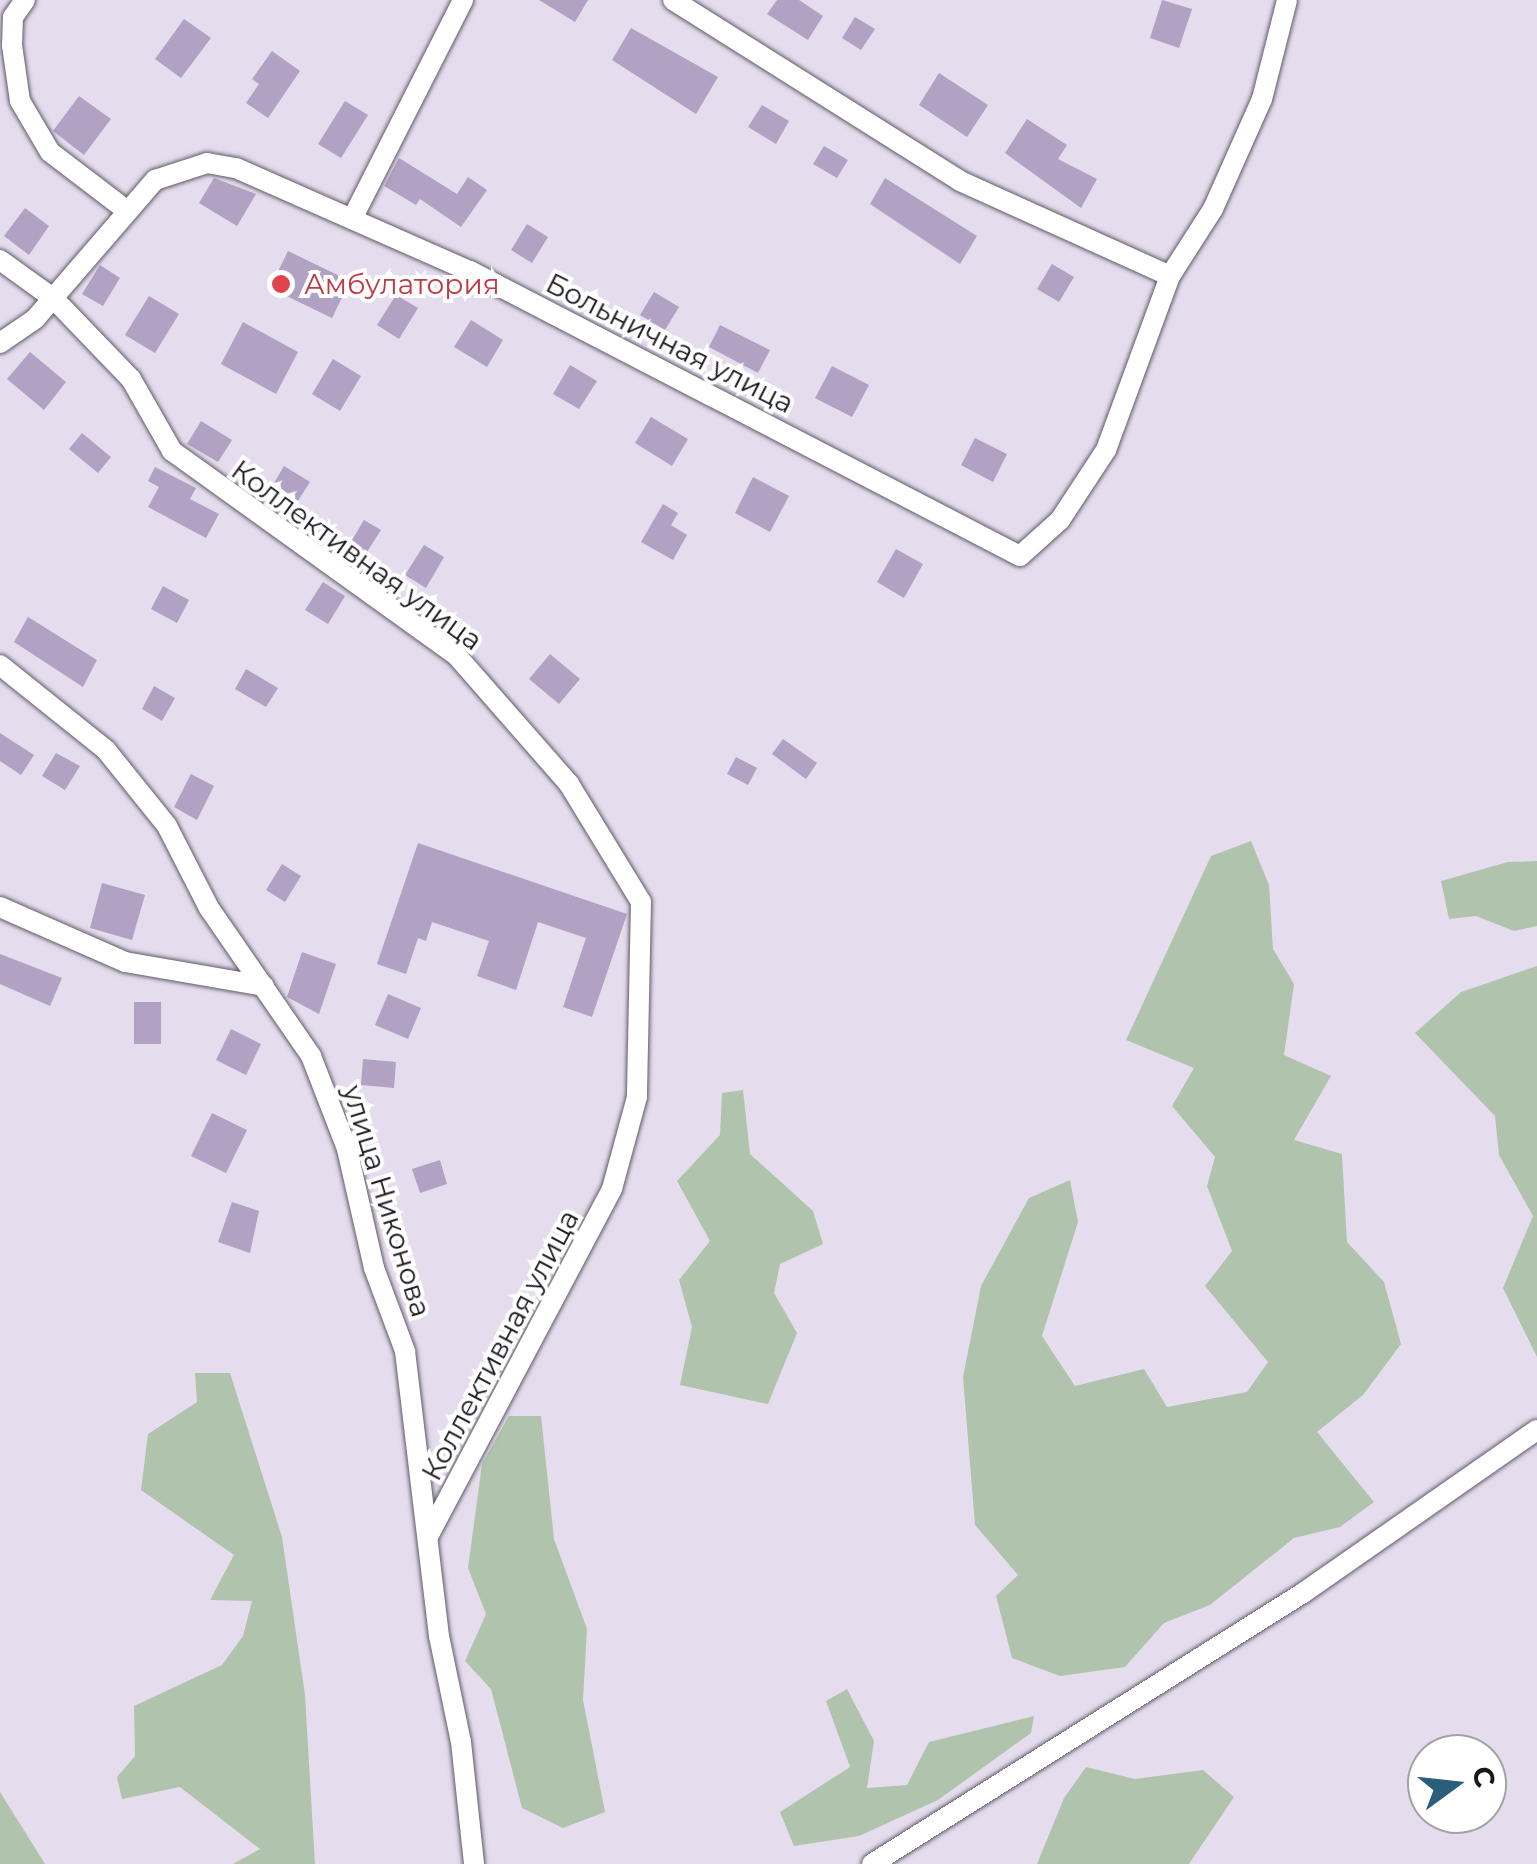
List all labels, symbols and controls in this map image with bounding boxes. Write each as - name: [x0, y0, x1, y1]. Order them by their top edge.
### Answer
- street label: Больничная улица: [541, 266, 799, 420]
- place label: Амбулатория: [304, 267, 500, 301]
- marker: Амбулатория: [268, 271, 294, 297]
- street label: Коллективная улица: [225, 453, 489, 657]
- street label: улица Никонова: [336, 1081, 438, 1321]
- street label: Коллективная улица: [414, 1204, 586, 1486]
- north arrow: [1407, 1734, 1507, 1834]
- text: С: [1465, 1763, 1503, 1791]

